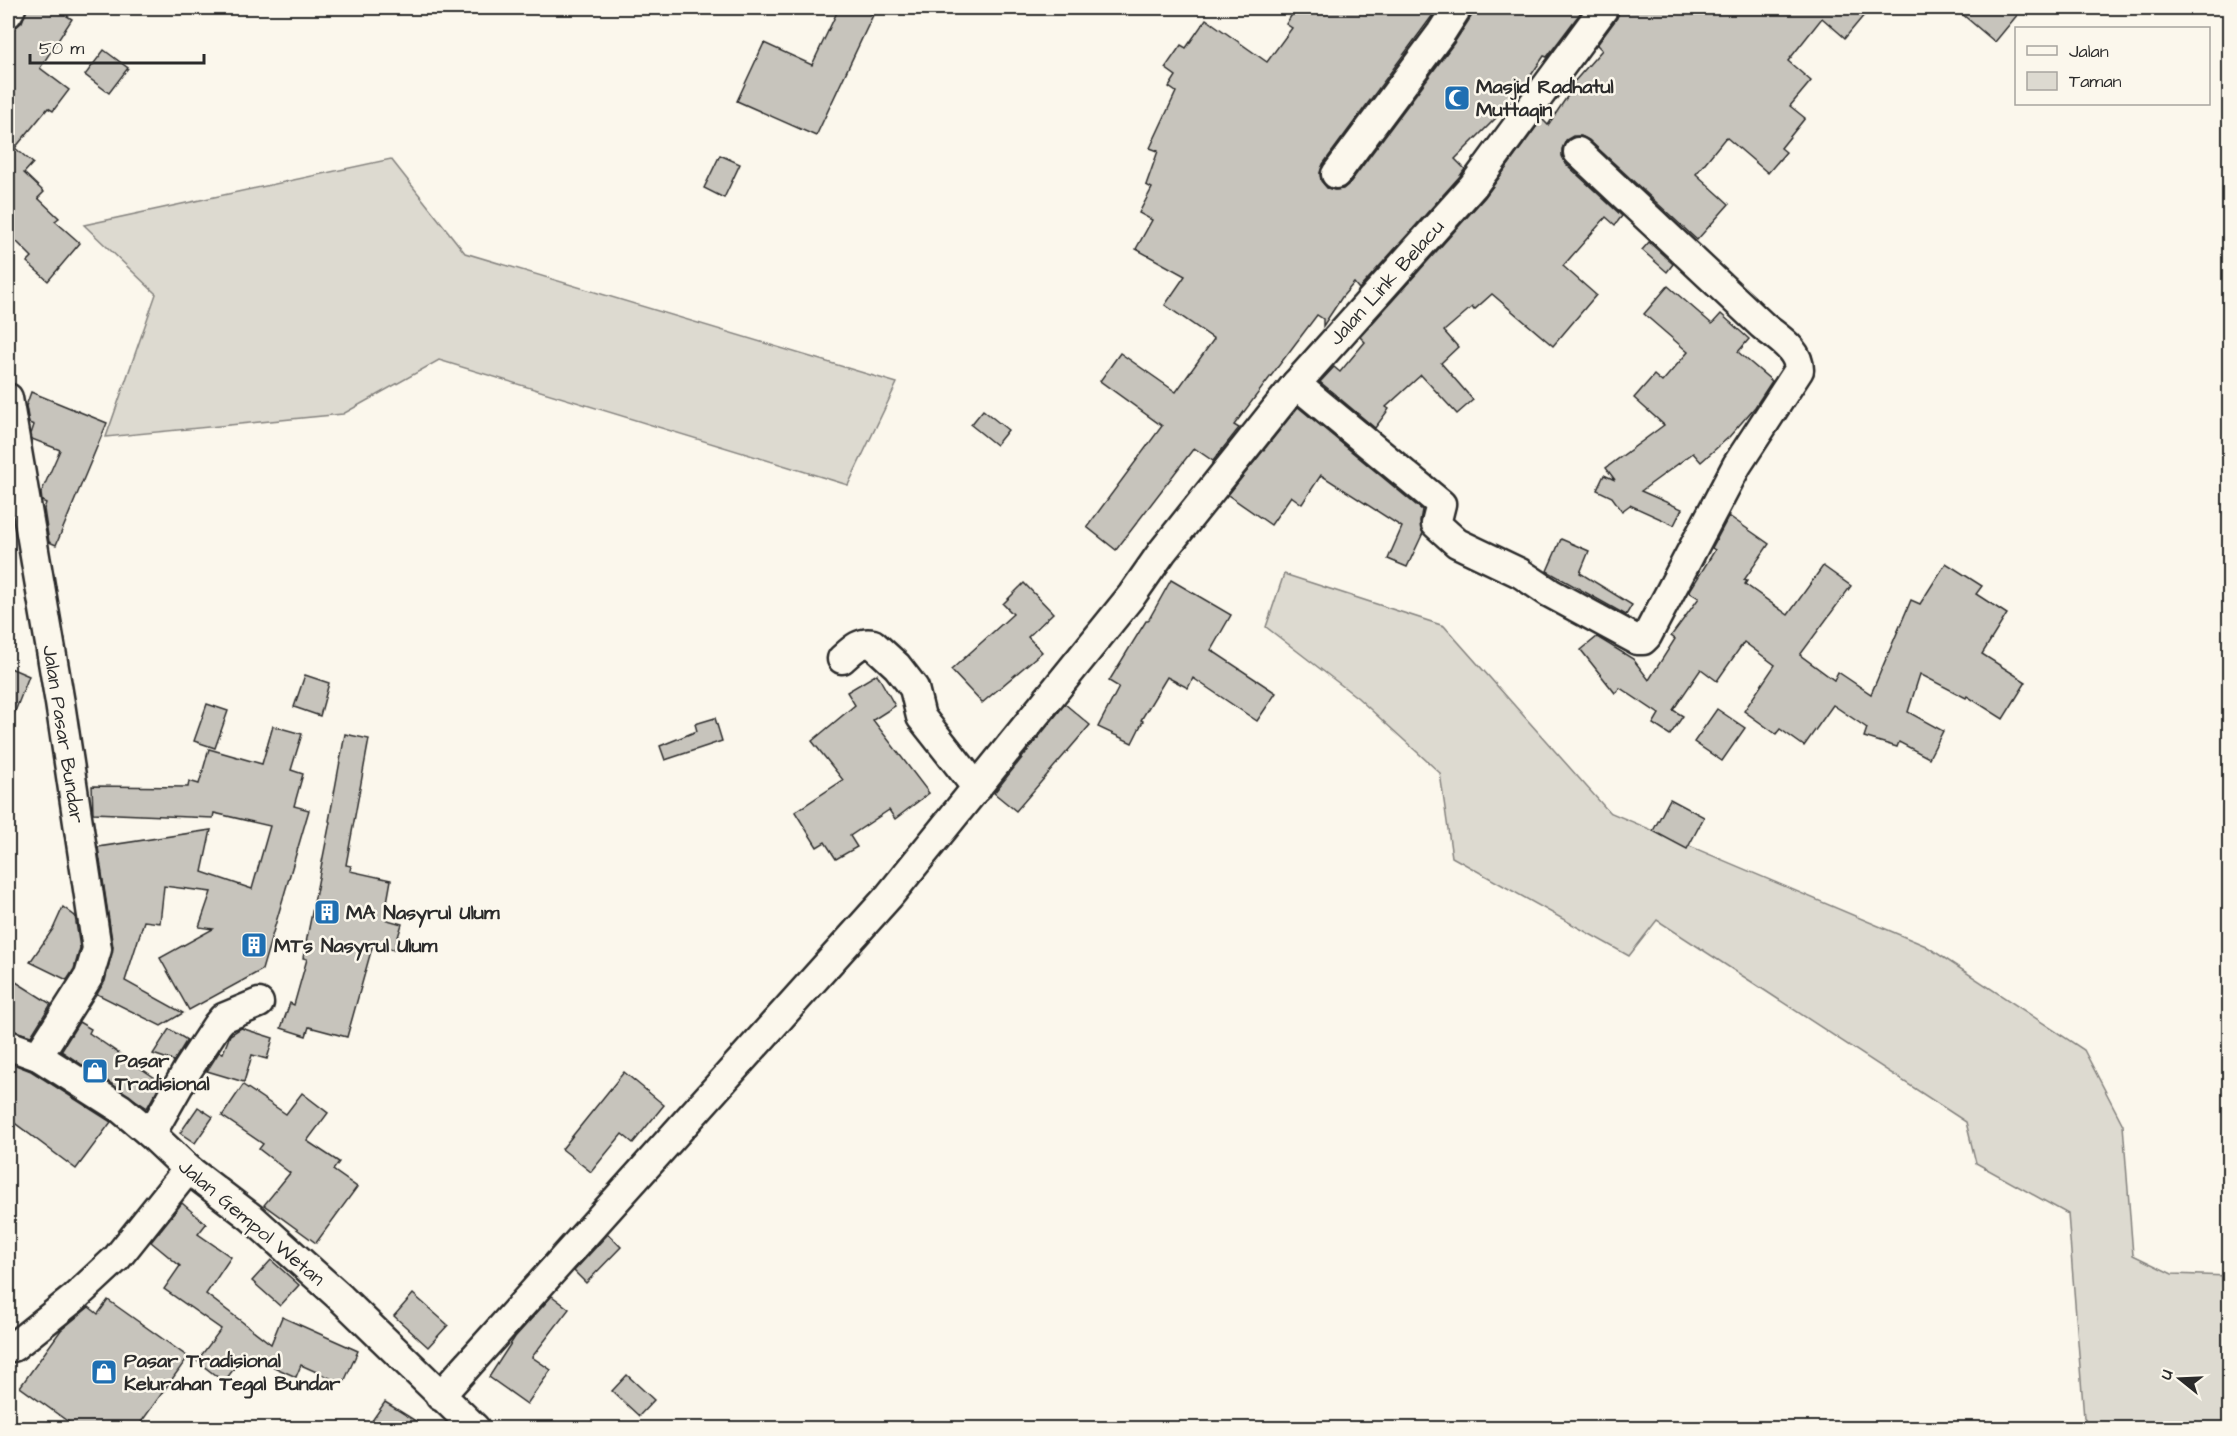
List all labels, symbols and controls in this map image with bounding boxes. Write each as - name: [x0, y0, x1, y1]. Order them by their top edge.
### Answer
- scale bar: [30, 27, 204, 65]
- legend: [2015, 27, 2210, 105]
- text: 50 m: [39, 36, 84, 61]
- text: Jalan: [2069, 39, 2109, 64]
- text: Taman: [2069, 69, 2122, 94]
- place label: Masjid Radhatul Muttaqin: [1476, 73, 1614, 124]
- mosque icon: Masjid Radhatul Muttaqin: [1442, 83, 1472, 113]
- street label: Jalan Link Belacu: [1323, 214, 1451, 352]
- street label: Jalan Pasar Bundar: [35, 643, 91, 825]
- building icon: MA Nasyrul Ulum: [312, 897, 342, 927]
- place label: MA Nasyrul Ulum: [346, 899, 500, 928]
- building icon: MTs Nasyrul Ulum: [239, 930, 269, 960]
- place label: MTs Nasyrul Ulum: [274, 932, 438, 961]
- place label: Pasar Tradisional: [114, 1047, 210, 1098]
- shop icon: Pasar Tradisional: [80, 1056, 110, 1086]
- street label: Jalan Gempol Wetan: [172, 1153, 331, 1293]
- place label: Pasar Tradisional Kelurahan Tegal Bundar: [124, 1347, 341, 1399]
- north arrow: [2150, 1349, 2210, 1409]
- shop icon: Pasar Tradisional Kelurahan Tegal Bundar: [89, 1357, 119, 1387]
- text: U: [2155, 1367, 2179, 1382]

